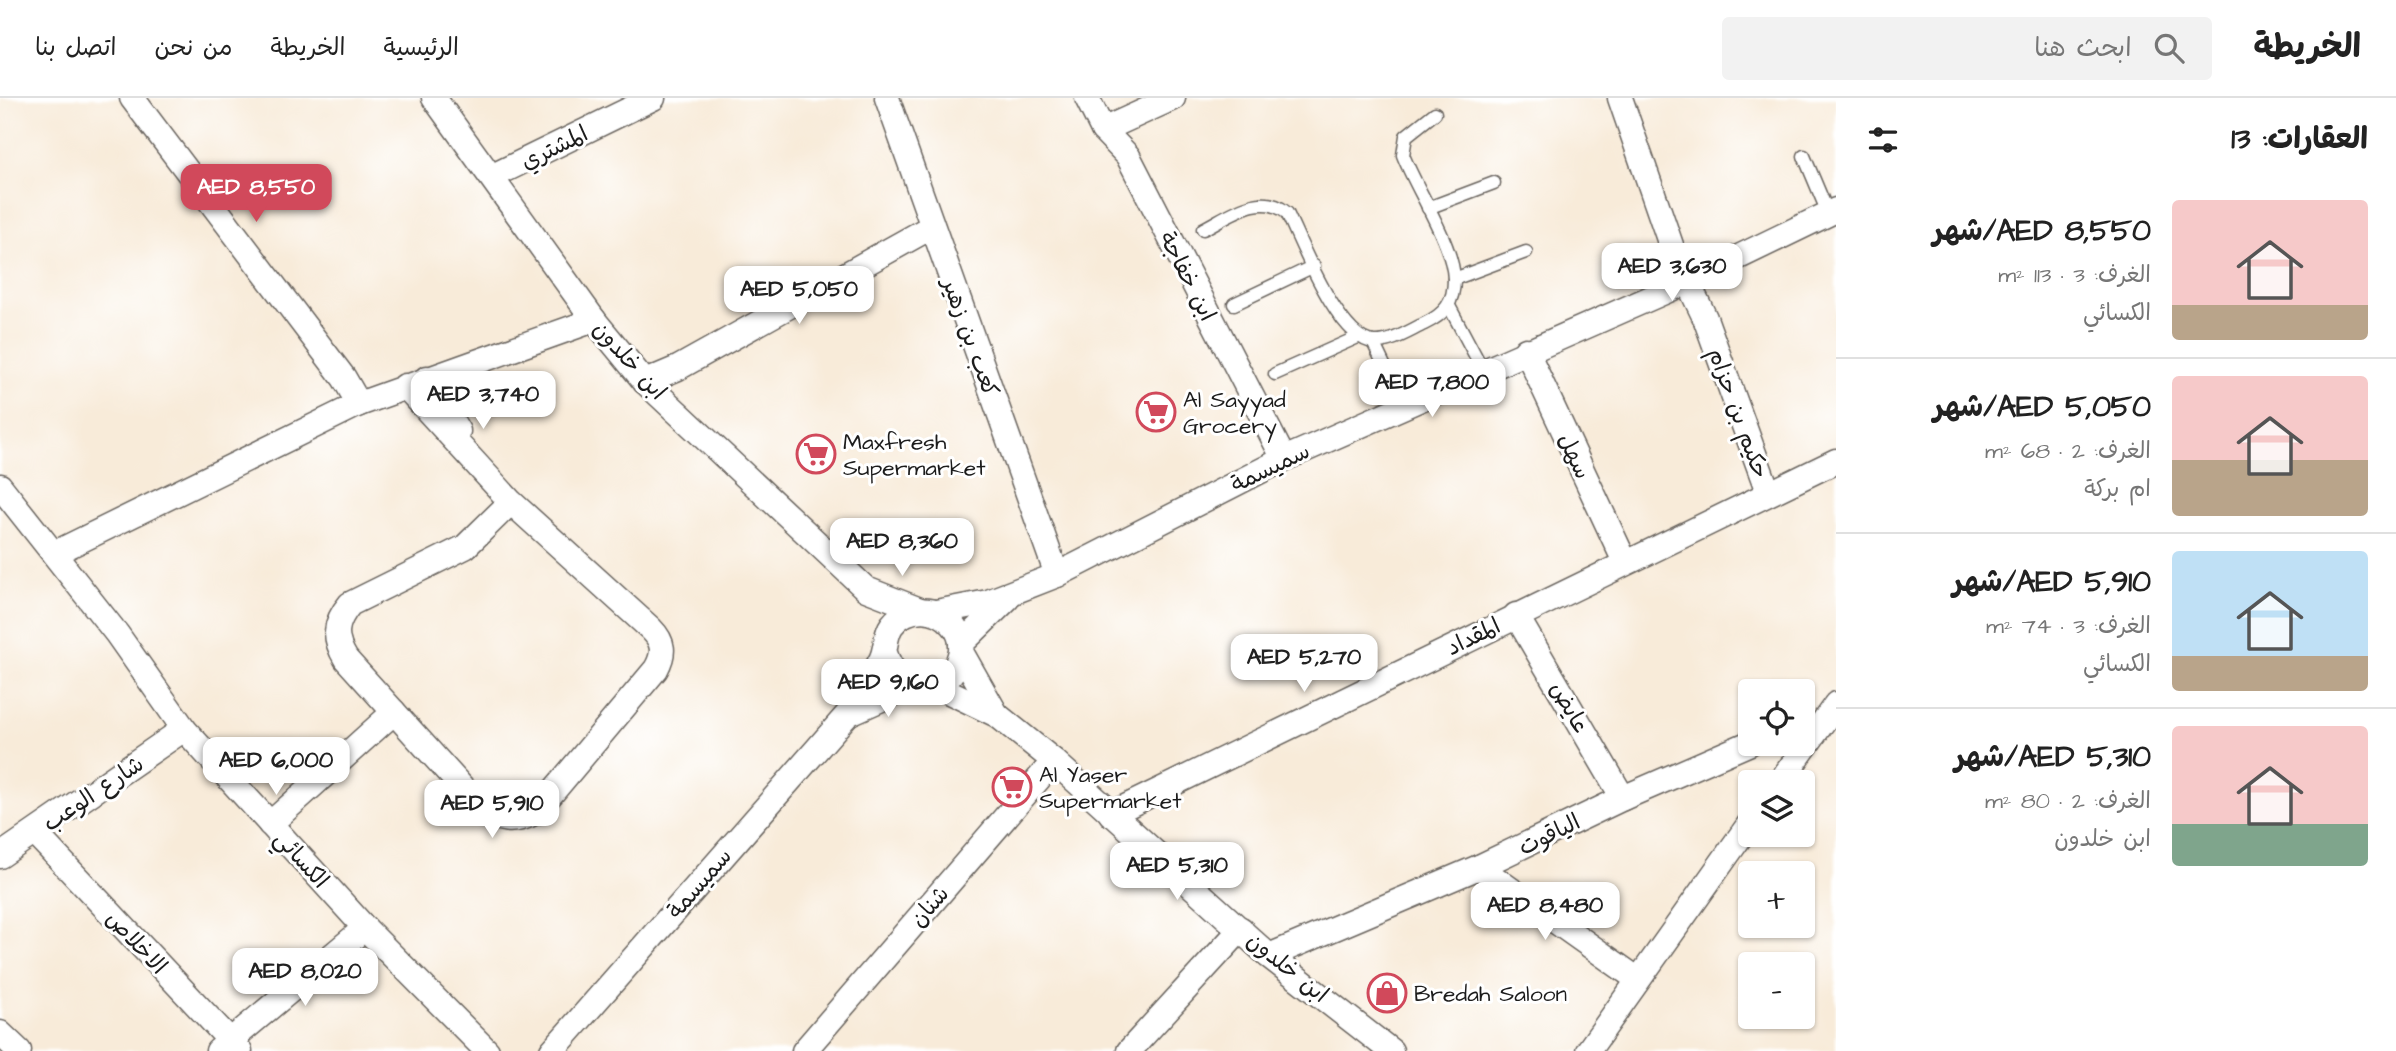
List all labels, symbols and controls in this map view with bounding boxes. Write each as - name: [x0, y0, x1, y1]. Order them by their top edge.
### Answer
- search box: [1722, 17, 2212, 80]
- text: الخريطة: [2254, 24, 2361, 70]
- icon: search: [2150, 29, 2188, 67]
- text: ابحث هنا: [2034, 30, 2132, 66]
- text: اتصل بنا: [35, 31, 116, 65]
- text: من نحن: [154, 31, 233, 65]
- text: الخريطة: [271, 31, 345, 65]
- text: الرئيسية: [383, 31, 459, 65]
- street label: المشتري: [515, 118, 593, 178]
- text: العقارات: 13: [2231, 118, 2368, 160]
- icon: filters: [1864, 121, 1902, 159]
- pin: AED 8,550: [176, 164, 336, 224]
- text: AED 8,550: [197, 171, 315, 203]
- text: AED 8,550/شهر: [1933, 210, 2151, 252]
- street label: ابن خفاجة: [1151, 226, 1223, 327]
- icon: home: [2228, 228, 2312, 312]
- pin: AED 3,630: [1592, 244, 1752, 303]
- text: AED 3,630: [1618, 250, 1726, 282]
- text: الغرف: 3 · 113 m²: [1998, 259, 2151, 291]
- pin: AED 5,050: [719, 266, 879, 326]
- street label: كعب بن زهير: [933, 272, 1006, 401]
- text: AED 5,050: [740, 273, 858, 305]
- text: الكسائي: [2083, 297, 2151, 329]
- street label: ابن خلدون: [585, 314, 674, 407]
- street label: حكيم بن حزام: [1699, 344, 1776, 483]
- pin: AED 7,800: [1352, 360, 1512, 419]
- text: AED 7,800: [1375, 366, 1489, 398]
- pin: AED 3,740: [403, 372, 563, 431]
- text: AED 3,740: [427, 378, 539, 410]
- place label: Al Sayyad Grocery: [1183, 384, 1286, 443]
- text: AED 5,050/شهر: [1933, 386, 2151, 428]
- supermarket icon: Al Sayyad Grocery: [1135, 391, 1177, 433]
- icon: home: [2228, 404, 2312, 488]
- place label: Maxfresh Supermarket: [843, 426, 986, 484]
- street label: سهل: [1550, 428, 1599, 485]
- supermarket icon: Maxfresh Supermarket: [795, 433, 837, 475]
- street label: سميسمة: [1225, 435, 1315, 501]
- text: الغرف: 2 · 68 m²: [1985, 435, 2151, 467]
- text: ام بركة: [2084, 473, 2151, 505]
- pin: AED 8,360: [822, 518, 982, 578]
- text: AED 8,360: [846, 525, 958, 557]
- text: AED 5,910/شهر: [1953, 561, 2151, 603]
- icon: home: [2228, 579, 2312, 663]
- street label: المقداد: [1441, 610, 1506, 664]
- text: الغرف: 3 · 74 m²: [1986, 610, 2151, 642]
- pin: AED 5,270: [1224, 634, 1384, 694]
- text: AED 5,270: [1247, 641, 1361, 673]
- text: الكسائي: [2083, 648, 2151, 680]
- pin: AED 9,160: [808, 660, 968, 719]
- text: AED 9,160: [837, 666, 939, 698]
- street label: عايض: [1542, 676, 1597, 739]
- map controls: [1738, 679, 1815, 1029]
- button: locate: [1738, 679, 1815, 756]
- text: AED 5,310/شهر: [1954, 736, 2151, 778]
- pin: AED 6,000: [196, 738, 356, 797]
- text: AED 6,000: [219, 744, 333, 776]
- street label: شارع الوعب: [37, 748, 150, 839]
- icon: home: [2228, 754, 2312, 838]
- place label: Al Yaser Supermarket: [1039, 759, 1182, 817]
- supermarket icon: Al Yaser Supermarket: [991, 766, 1033, 808]
- button: layers: [1738, 770, 1815, 847]
- pin: AED 5,910: [412, 780, 572, 840]
- text: الغرف: 2 · 80 m²: [1985, 785, 2151, 817]
- text: AED 5,910: [440, 787, 544, 819]
- street label: الياقوت: [1513, 806, 1586, 864]
- text: ابن خلدون: [2054, 823, 2151, 855]
- street label: الكسائي: [264, 824, 336, 898]
- street label: سميسمة: [660, 841, 740, 926]
- pin: AED 5,310: [1097, 842, 1257, 902]
- text: AED 5,310: [1126, 849, 1228, 881]
- button: +: [1738, 861, 1815, 938]
- street label: شنان: [903, 879, 957, 934]
- pin: AED 8,480: [1465, 882, 1625, 942]
- text: AED 8,480: [1487, 889, 1603, 921]
- street label: الاخلاص: [98, 904, 174, 982]
- street label: ابن خلدون: [1240, 925, 1335, 1011]
- pin: AED 8,020: [225, 948, 385, 1008]
- button: −: [1738, 952, 1815, 1029]
- text: AED 8,020: [248, 955, 362, 987]
- shop icon: Bredah Saloon: [1366, 972, 1408, 1014]
- place label: Bredah Saloon: [1414, 978, 1567, 1010]

